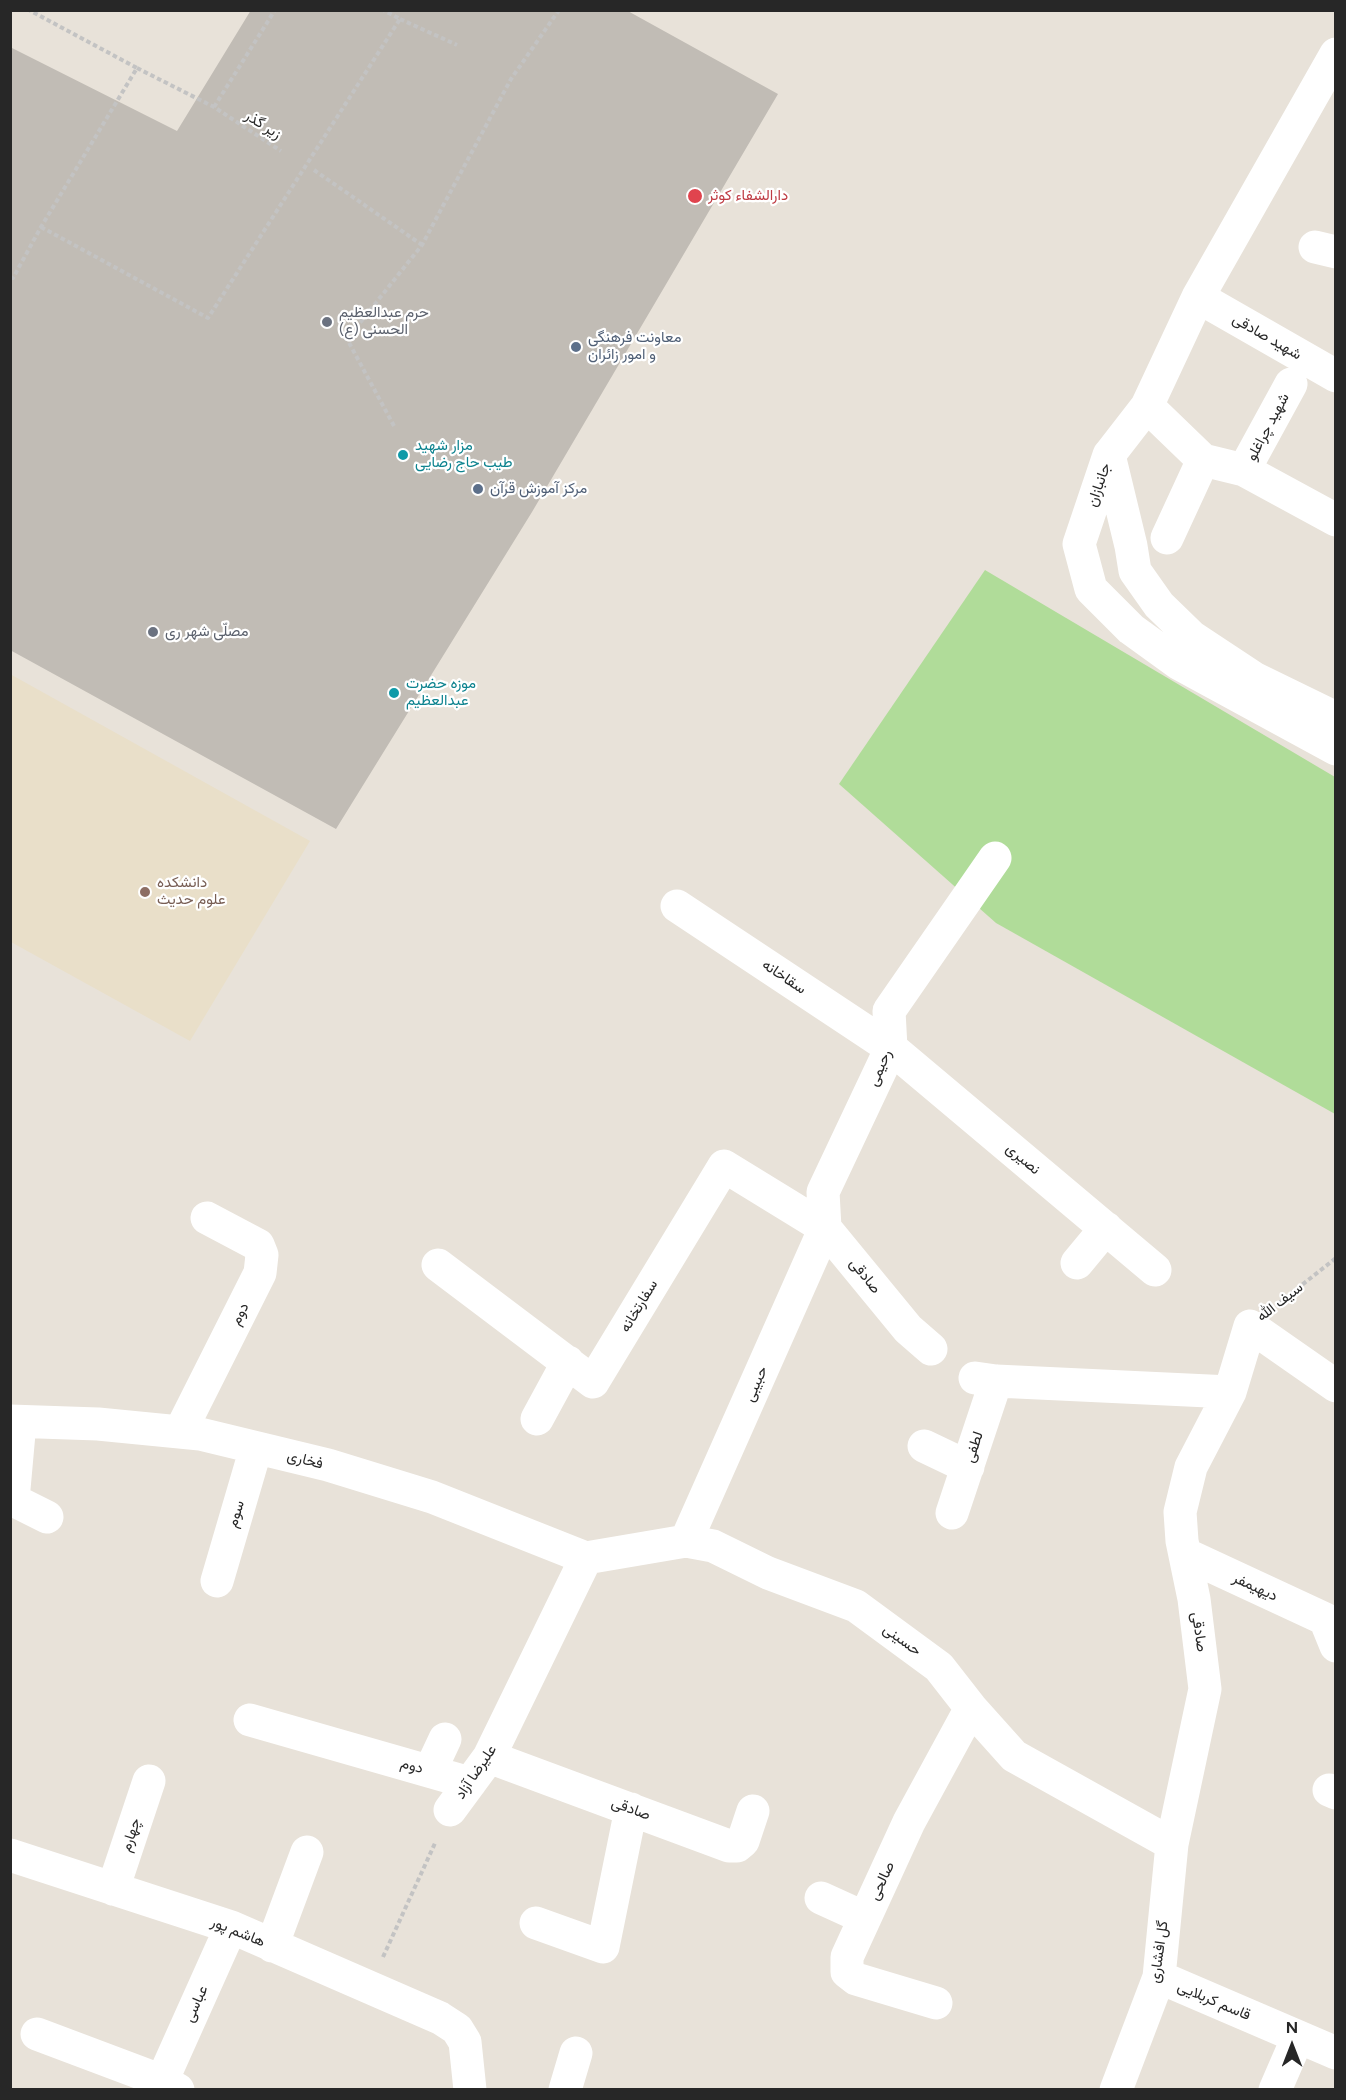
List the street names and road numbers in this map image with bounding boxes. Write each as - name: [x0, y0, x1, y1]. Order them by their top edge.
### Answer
- street label: زیر گذر: [241, 107, 285, 143]
- street label: شهید صادقی: [1229, 310, 1305, 364]
- street label: شهید چراغلو: [1243, 390, 1293, 464]
- street label: جانبازان: [1083, 461, 1115, 509]
- street label: سقاخانه: [759, 956, 809, 998]
- street label: رحیمی: [864, 1047, 896, 1089]
- street label: نصیری: [1002, 1139, 1044, 1179]
- street label: صادقی: [845, 1255, 885, 1297]
- street label: سفارتخانه: [616, 1276, 662, 1336]
- street label: سیف الله: [1253, 1278, 1307, 1326]
- street label: دوم: [227, 1300, 253, 1328]
- street label: حبیبی: [740, 1363, 772, 1405]
- street label: لطفی: [961, 1429, 987, 1465]
- street label: فخاری: [285, 1447, 325, 1473]
- street label: سوم: [223, 1498, 249, 1530]
- street label: دیهیمفر: [1230, 1569, 1280, 1605]
- street label: صادقی: [1187, 1611, 1211, 1653]
- street label: حسینی: [879, 1620, 925, 1660]
- street label: علیرضا آزاد: [451, 1741, 501, 1803]
- street label: دوم: [399, 1754, 425, 1778]
- street label: صادقی: [609, 1794, 653, 1824]
- street label: چهارم: [117, 1816, 145, 1854]
- street label: صالحی: [865, 1859, 899, 1903]
- street label: هاشم پور: [208, 1913, 268, 1951]
- street label: گل افشاری: [1146, 1920, 1172, 1984]
- street label: قاسم کربلایی: [1175, 1978, 1253, 2024]
- street label: عباسی: [180, 1983, 212, 2025]

